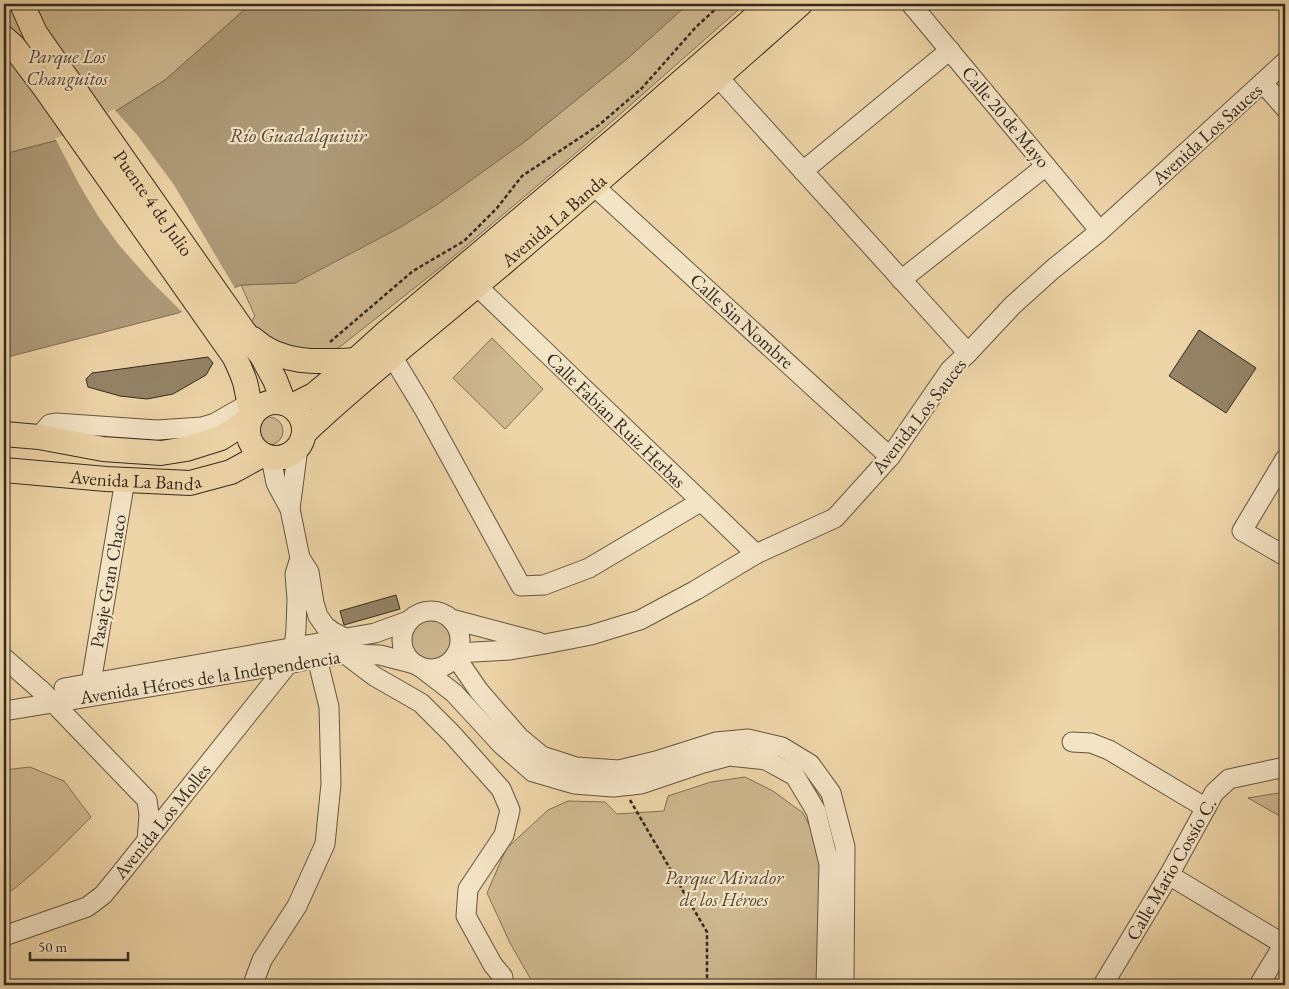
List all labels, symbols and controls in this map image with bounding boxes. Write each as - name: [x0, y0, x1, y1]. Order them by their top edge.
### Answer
- park label: Parque Los Changuitos: [26, 44, 108, 91]
- street label: Calle 20 de Mayo: [956, 61, 1056, 173]
- street label: Avenida Los Sauces: [1146, 78, 1268, 191]
- water label: Río Guadalquivir: [230, 122, 368, 149]
- street label: Puente 4 de Julio: [108, 145, 200, 261]
- street label: Avenida La Banda: [495, 167, 612, 273]
- street label: Calle Sin Nombre: [685, 268, 799, 374]
- street label: Calle Fabian Ruiz Herbas: [541, 347, 691, 493]
- street label: Avenida Los Sauces: [865, 353, 972, 480]
- street label: Avenida La Banda: [68, 463, 204, 496]
- street label: Pasaje Gran Chaco: [84, 512, 132, 650]
- street label: Avenida Héroes de la Independencia: [77, 644, 342, 710]
- street label: Avenida Los Molles: [107, 758, 216, 885]
- street label: Calle Mario Cossío C.: [1120, 793, 1222, 945]
- park label: Parque Mirador de los Héroes: [665, 865, 784, 912]
- scale bar: [30, 929, 128, 961]
- text: 50 m: [38, 937, 67, 956]

